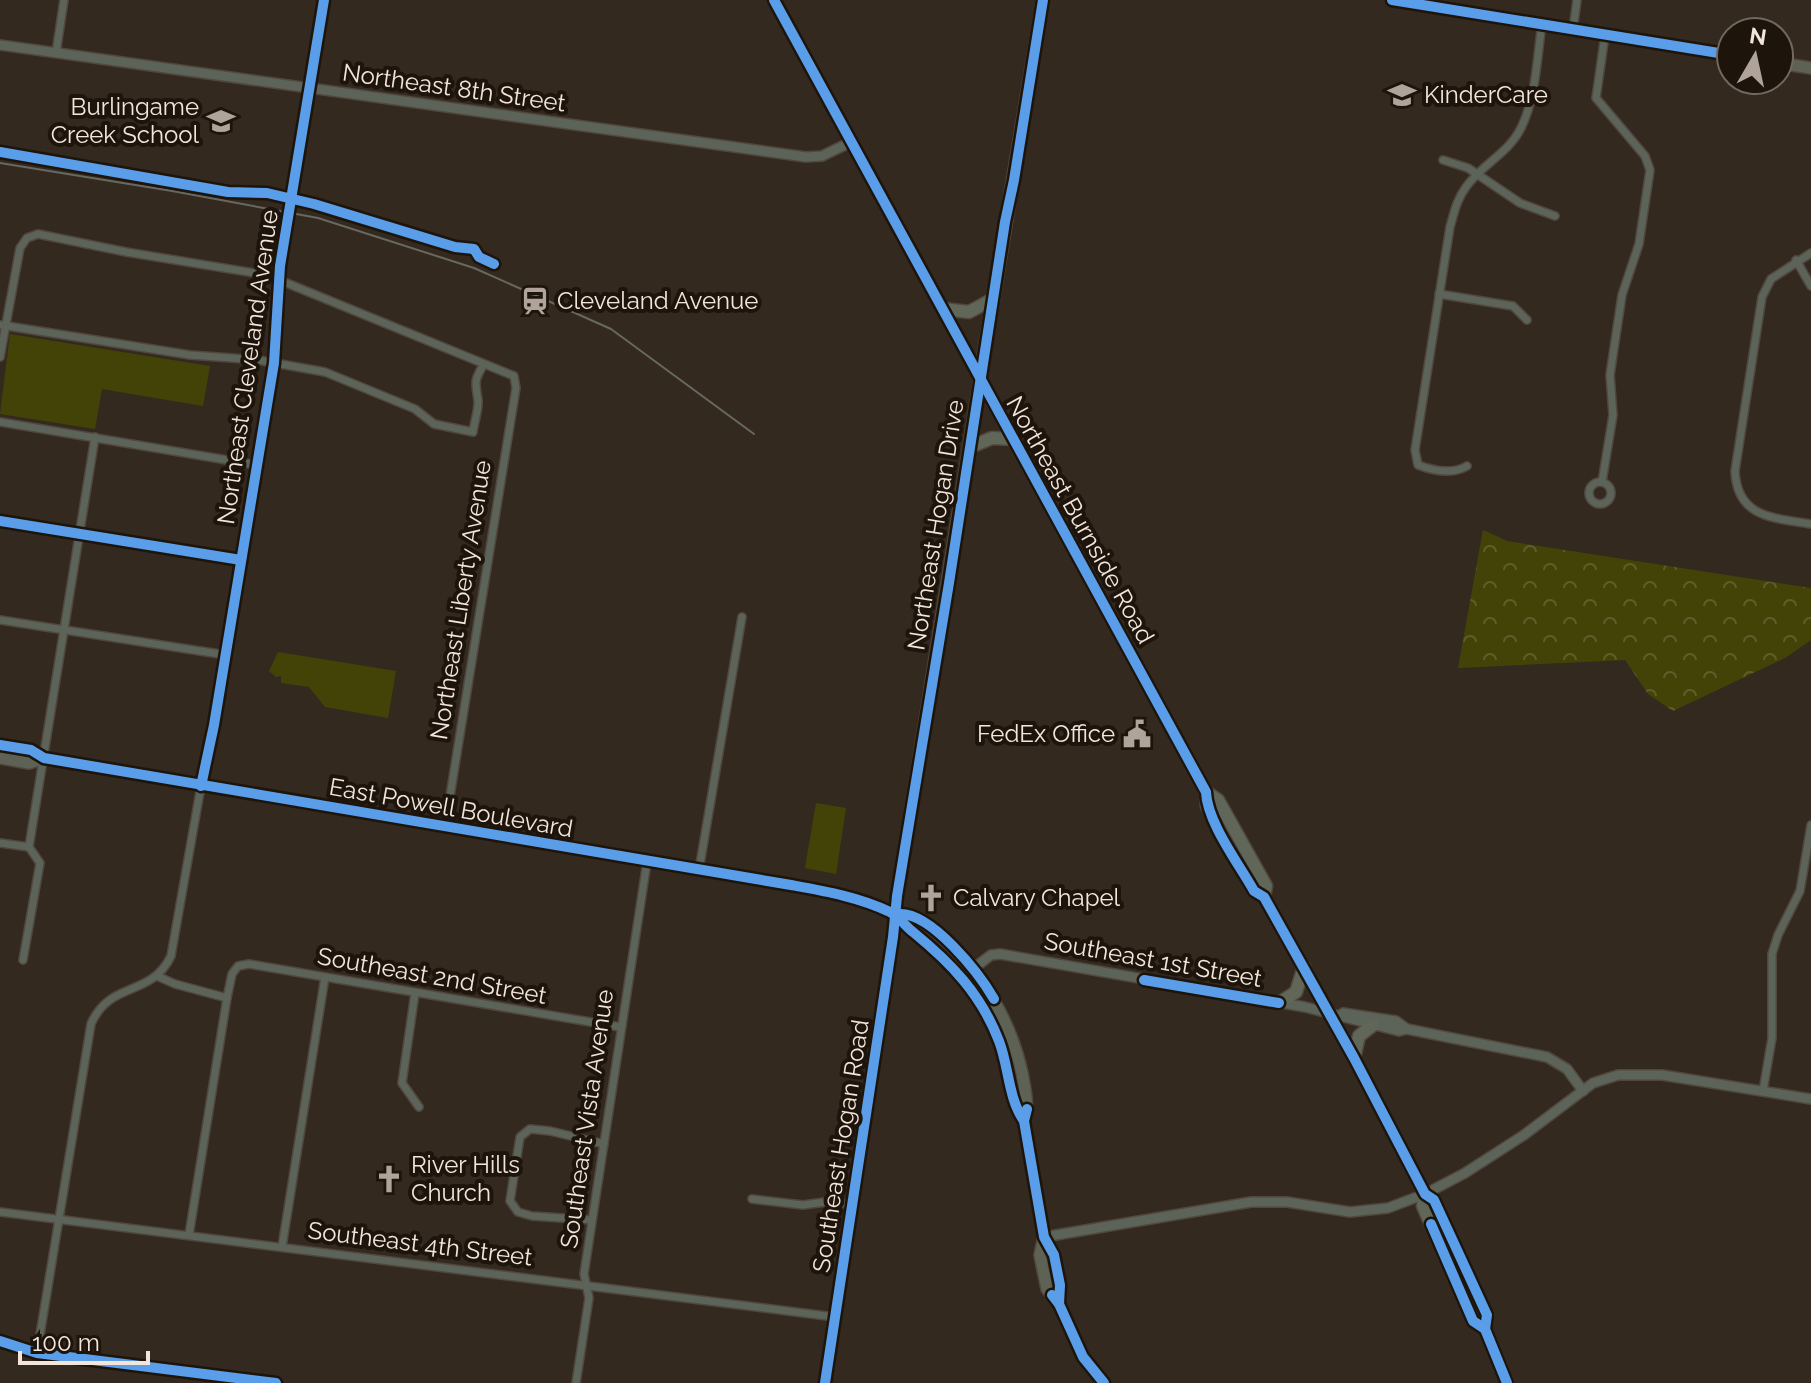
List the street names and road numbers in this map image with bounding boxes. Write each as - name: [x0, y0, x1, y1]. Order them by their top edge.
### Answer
- street label: Northeast 8th Street: [341, 57, 567, 118]
- street label: Northeast Cleveland Avenue: [211, 208, 284, 526]
- street label: Northeast Burnside Road: [1000, 391, 1161, 648]
- street label: Northeast Hogan Drive: [901, 398, 970, 652]
- street label: Northeast Liberty Avenue: [424, 458, 497, 742]
- street label: East Powell Boulevard: [327, 772, 575, 843]
- street label: Southeast 1st Street: [1042, 926, 1264, 993]
- street label: Southeast 2nd Street: [315, 941, 549, 1010]
- street label: Southeast Vista Avenue: [554, 988, 619, 1250]
- street label: Southeast Hogan Road: [806, 1018, 875, 1274]
- street label: Southeast 4th Street: [306, 1215, 534, 1272]

